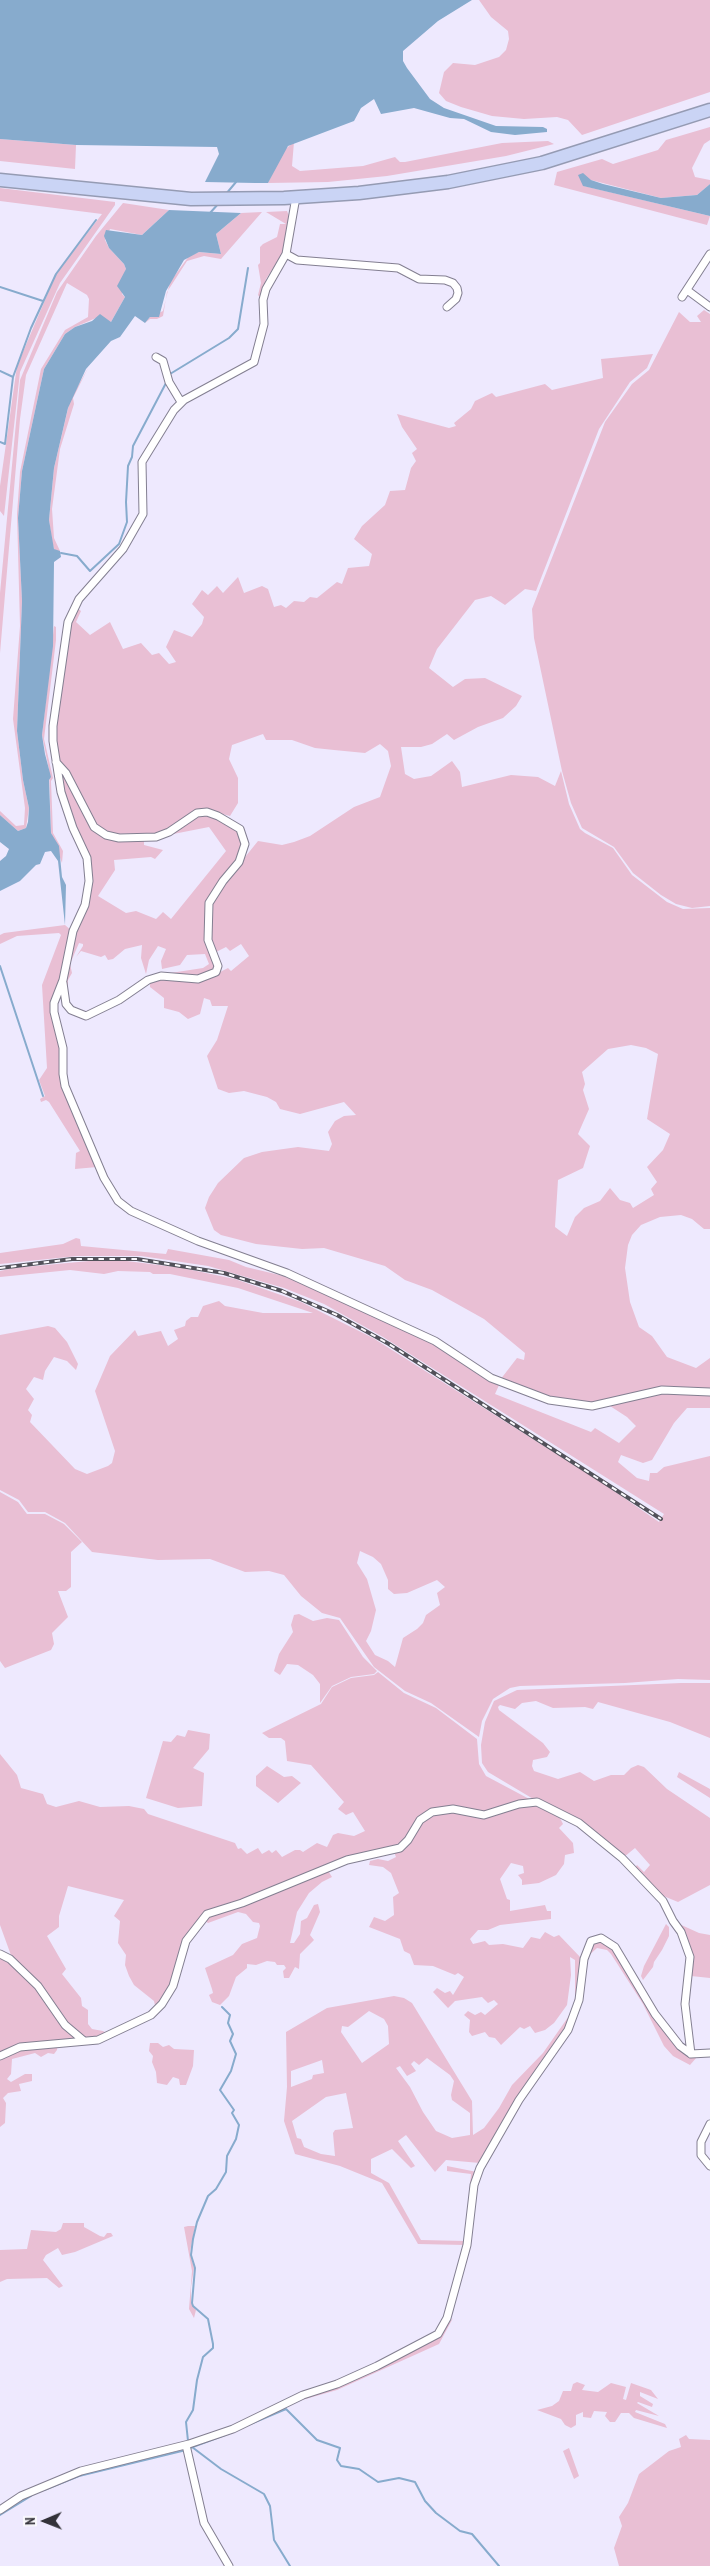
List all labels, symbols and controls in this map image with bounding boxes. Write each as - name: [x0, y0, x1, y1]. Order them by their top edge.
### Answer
- north arrow: [20, 2496, 70, 2546]
- text: N: [21, 2517, 39, 2525]

